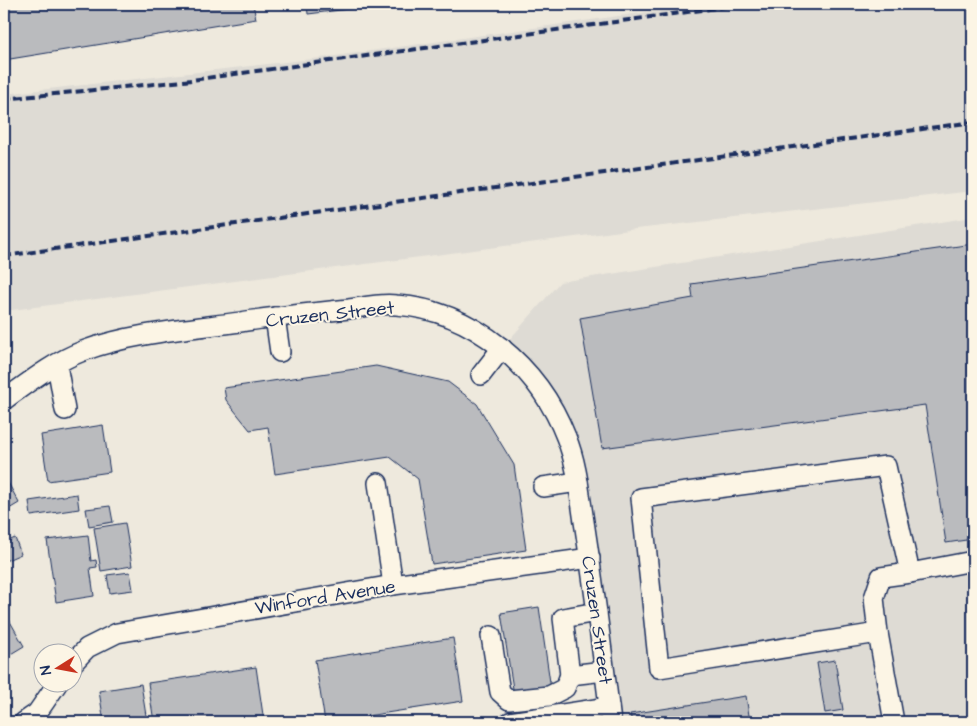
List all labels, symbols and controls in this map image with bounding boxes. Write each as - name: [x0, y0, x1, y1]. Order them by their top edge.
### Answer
- street label: Cruzen Street: [265, 294, 396, 335]
- street label: Cruzen Street: [574, 554, 619, 686]
- street label: Winford Avenue: [253, 573, 397, 622]
- north arrow: [32, 644, 82, 694]
- text: N: [36, 664, 57, 677]

